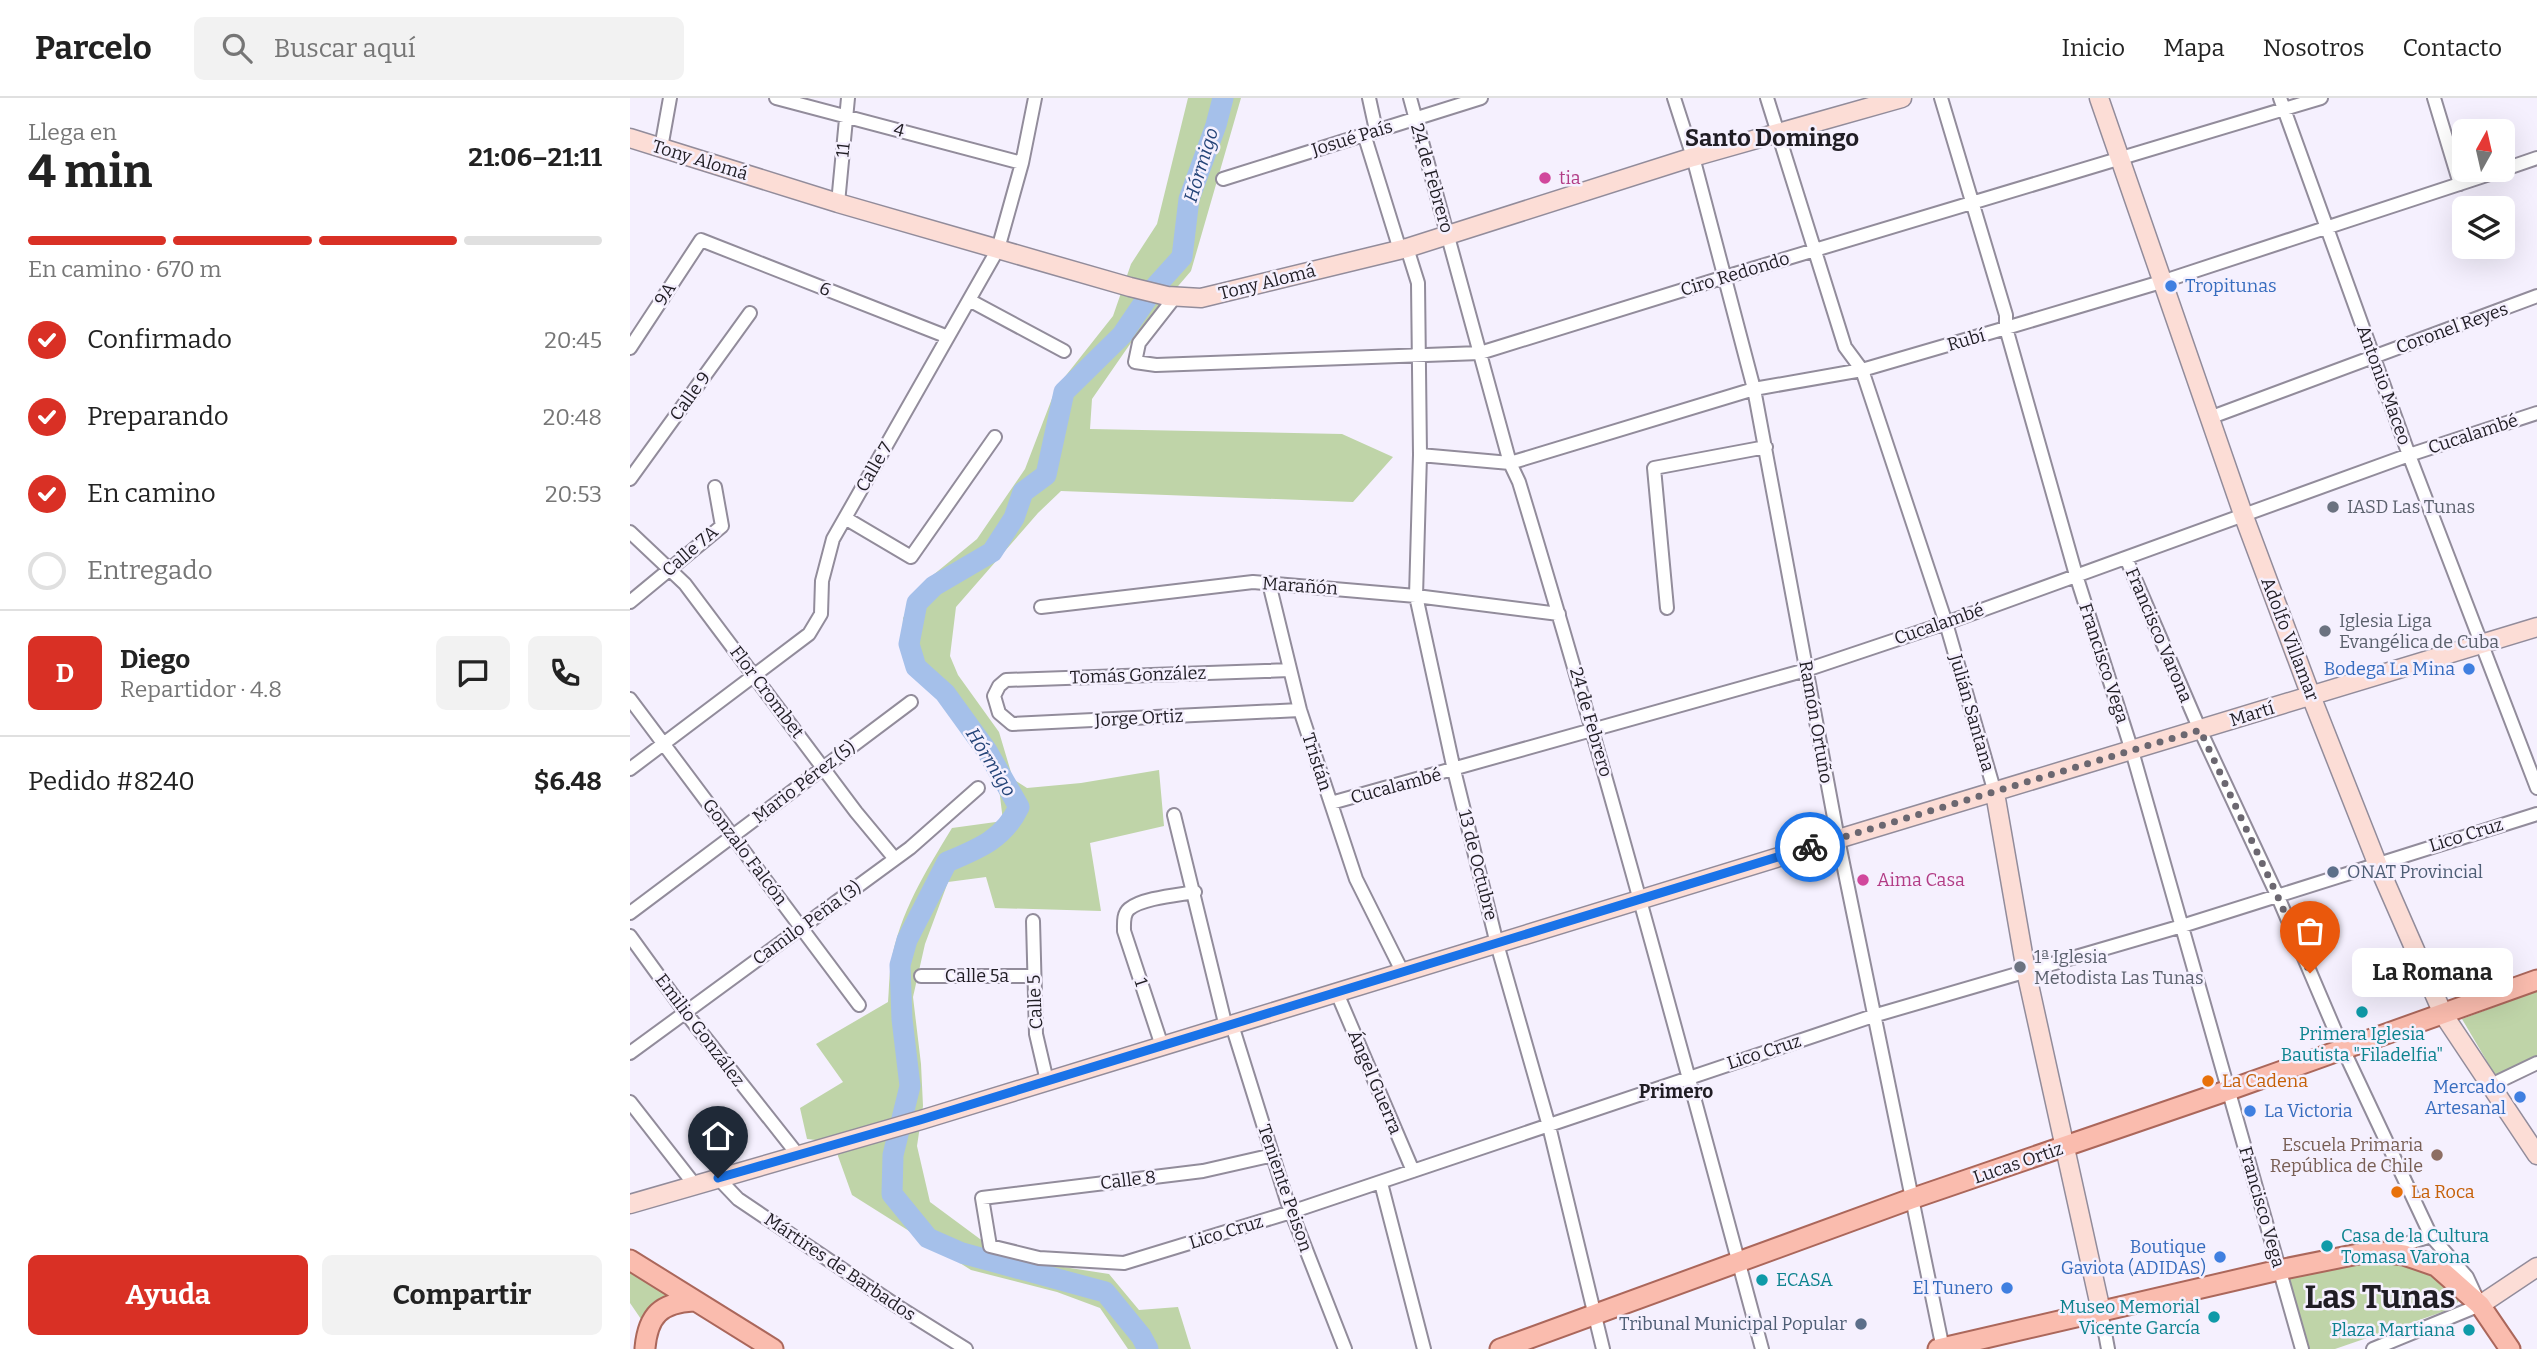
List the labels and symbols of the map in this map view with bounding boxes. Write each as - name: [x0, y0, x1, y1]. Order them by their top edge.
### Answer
- street label: Josué País: [1308, 115, 1395, 161]
- street label: 4: [891, 118, 907, 142]
- north arrow: [2452, 119, 2515, 182]
- street label: 24 de Febrero: [1406, 121, 1458, 235]
- district label: Santo Domingo: [1685, 124, 1859, 152]
- water label: Hórmigo: [1179, 125, 1223, 205]
- street label: Tony Alomá: [649, 135, 751, 185]
- street label: 11: [831, 141, 855, 158]
- place label: tia: [1559, 167, 1581, 189]
- marker: tia: [1537, 170, 1553, 186]
- street label: Ciro Redondo: [1678, 247, 1792, 301]
- street label: Tony Alomá: [1216, 259, 1318, 305]
- place label: Tropitunas: [2185, 275, 2277, 297]
- street label: 6: [816, 277, 834, 301]
- street label: 9A: [649, 278, 681, 310]
- marker: Tropitunas: [2163, 278, 2179, 294]
- street label: Coronel Reyes: [2393, 298, 2511, 358]
- street label: Antonio Maceo: [2352, 322, 2416, 448]
- street label: Rubí: [1944, 324, 1988, 356]
- street label: Calle 9: [665, 367, 715, 425]
- street label: Cucalambé: [2425, 409, 2521, 459]
- street label: Calle 7: [851, 438, 897, 496]
- place label: IASD Las Tunas: [2347, 496, 2475, 518]
- marker: IASD Las Tunas: [2325, 499, 2341, 515]
- street label: Calle 7A: [658, 521, 723, 581]
- street label: Francisco Varona: [2121, 564, 2197, 706]
- street label: Marañón: [1261, 572, 1339, 600]
- street label: Adolfo Villamar: [2256, 574, 2324, 704]
- street label: Cucalambé: [1891, 598, 1987, 650]
- street label: Francisco Vega: [2074, 600, 2134, 726]
- place label: Iglesia Liga Evangélica de Cuba: [2339, 610, 2499, 653]
- marker: Iglesia Liga Evangélica de Cuba: [2317, 623, 2333, 639]
- street label: Flor Crombet: [725, 641, 809, 743]
- street label: Julián Santana: [1944, 651, 1999, 774]
- place label: Bodega La Mina: [2324, 658, 2455, 680]
- street label: Ramón Ortuño: [1794, 659, 1838, 785]
- marker: Bodega La Mina: [2461, 661, 2477, 677]
- street label: Tomás González: [1069, 662, 1207, 688]
- street label: 24 de Febrero: [1565, 665, 1617, 779]
- street label: Martí: [2227, 697, 2278, 731]
- street label: Jorge Ortiz: [1093, 705, 1184, 731]
- water label: Hórmigo: [961, 723, 1021, 801]
- street label: Tristán: [1297, 730, 1337, 794]
- street label: Mario Pérez (5): [748, 736, 860, 828]
- street label: Cucalambé: [1348, 763, 1444, 809]
- street label: Gonzalo Falcón: [698, 794, 793, 910]
- street label: 13 de Octubre: [1454, 807, 1502, 923]
- courier: [1775, 812, 1845, 882]
- street label: Lico Cruz: [2426, 813, 2506, 857]
- place label: ONAT Provincial: [2347, 861, 2483, 883]
- marker: ONAT Provincial: [2325, 864, 2341, 880]
- place label: Aima Casa: [1877, 869, 1965, 891]
- marker: Aima Casa: [1855, 872, 1871, 888]
- street label: Camilo Peña (3): [748, 876, 866, 970]
- pin: [2280, 901, 2340, 973]
- place label: 1ª Iglesia Metodista Las Tunas: [2034, 946, 2204, 989]
- callout: La Romana: [2352, 948, 2513, 998]
- marker: 1ª Iglesia Metodista Las Tunas: [2012, 959, 2028, 975]
- street label: Calle 5a: [945, 965, 1009, 987]
- street label: Emilio González: [651, 969, 749, 1091]
- street label: Calle 5: [1023, 974, 1047, 1030]
- street label: 1: [1129, 975, 1153, 990]
- marker: Primera Iglesia Bautista "Filadelfia": [2354, 1004, 2370, 1020]
- place label: Primera Iglesia Bautista "Filadelfia": [2281, 1023, 2443, 1066]
- street label: Ángel Guerra: [1343, 1026, 1407, 1138]
- street label: Lico Cruz: [1724, 1030, 1804, 1074]
- place label: La Cadena: [2222, 1070, 2308, 1092]
- marker: La Cadena: [2200, 1073, 2216, 1089]
- place label: Mercado Artesanal: [2425, 1076, 2506, 1119]
- district label: Primero: [1639, 1080, 1713, 1103]
- marker: Mercado Artesanal: [2512, 1089, 2528, 1105]
- place label: La Victoria: [2264, 1100, 2353, 1122]
- marker: La Victoria: [2242, 1103, 2258, 1119]
- pin: [688, 1106, 748, 1178]
- street label: Teniente Peison: [1253, 1121, 1317, 1255]
- place label: Escuela Primaria República de Chile: [2270, 1134, 2423, 1177]
- street label: Lucas Ortiz: [1970, 1137, 2066, 1189]
- street label: Francisco Vega: [2234, 1144, 2290, 1270]
- marker: Escuela Primaria República de Chile: [2429, 1147, 2445, 1163]
- street label: Calle 8: [1099, 1166, 1157, 1194]
- place label: La Roca: [2411, 1181, 2475, 1203]
- marker: La Roca: [2389, 1184, 2405, 1200]
- street label: Mártires de Barbados: [760, 1208, 920, 1326]
- street label: Lico Cruz: [1186, 1210, 1266, 1254]
- place label: Casa de la Cultura Tomasa Varona: [2341, 1225, 2489, 1268]
- place label: Boutique Gaviota (ADIDAS): [2061, 1236, 2206, 1279]
- marker: Casa de la Cultura Tomasa Varona: [2319, 1238, 2335, 1254]
- marker: Boutique Gaviota (ADIDAS): [2212, 1249, 2228, 1265]
- place label: ECASA: [1776, 1269, 1833, 1291]
- marker: ECASA: [1754, 1272, 1770, 1288]
- place label: El Tunero: [1913, 1277, 1993, 1299]
- district label: Las Tunas: [2305, 1278, 2455, 1316]
- marker: El Tunero: [1999, 1280, 2015, 1296]
- place label: Museo Memorial Vicente García: [2059, 1296, 2200, 1339]
- marker: Museo Memorial Vicente García: [2206, 1309, 2222, 1325]
- place label: Tribunal Municipal Popular: [1619, 1313, 1847, 1335]
- marker: Tribunal Municipal Popular: [1853, 1316, 1869, 1332]
- place label: Plaza Martiana: [2331, 1319, 2455, 1341]
- marker: Plaza Martiana: [2461, 1322, 2477, 1338]

